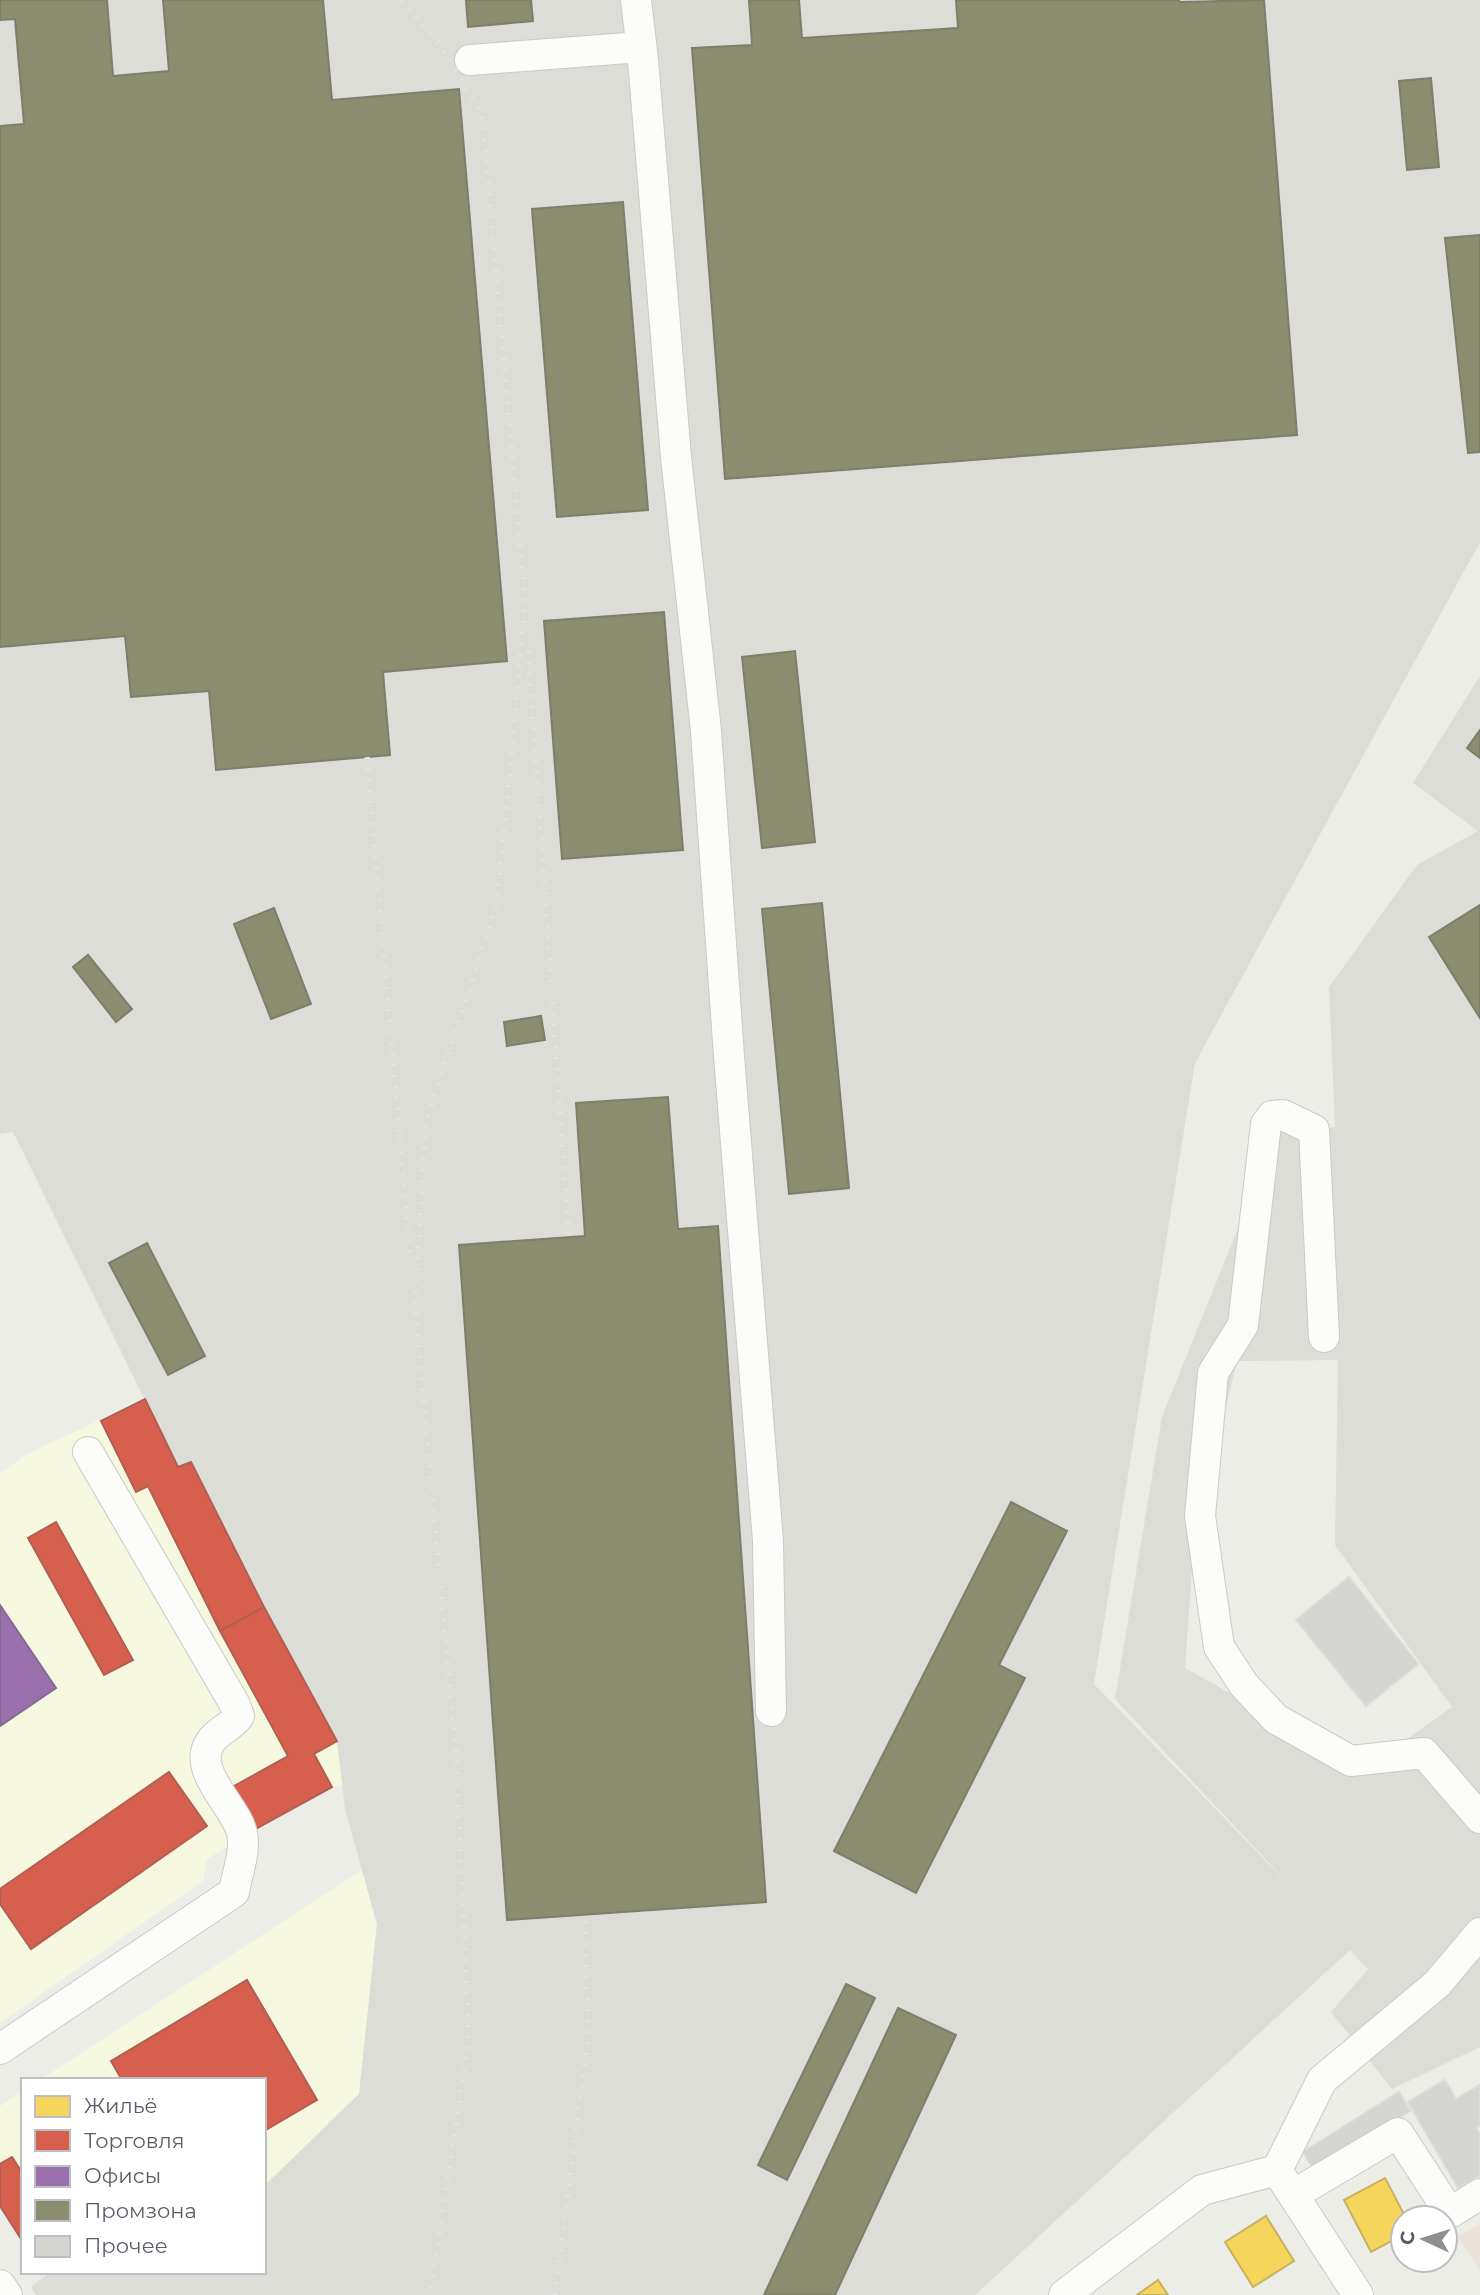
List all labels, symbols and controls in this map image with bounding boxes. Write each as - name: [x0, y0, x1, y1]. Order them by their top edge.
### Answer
- legend: [21, 2078, 266, 2274]
- text: Жильё: [84, 2093, 158, 2118]
- text: Торговля: [84, 2128, 185, 2153]
- text: Офисы: [84, 2163, 161, 2188]
- text: Промзона: [84, 2198, 197, 2223]
- north arrow: [1389, 2204, 1459, 2274]
- text: С: [1396, 2230, 1420, 2246]
- text: Прочее: [84, 2233, 168, 2258]

